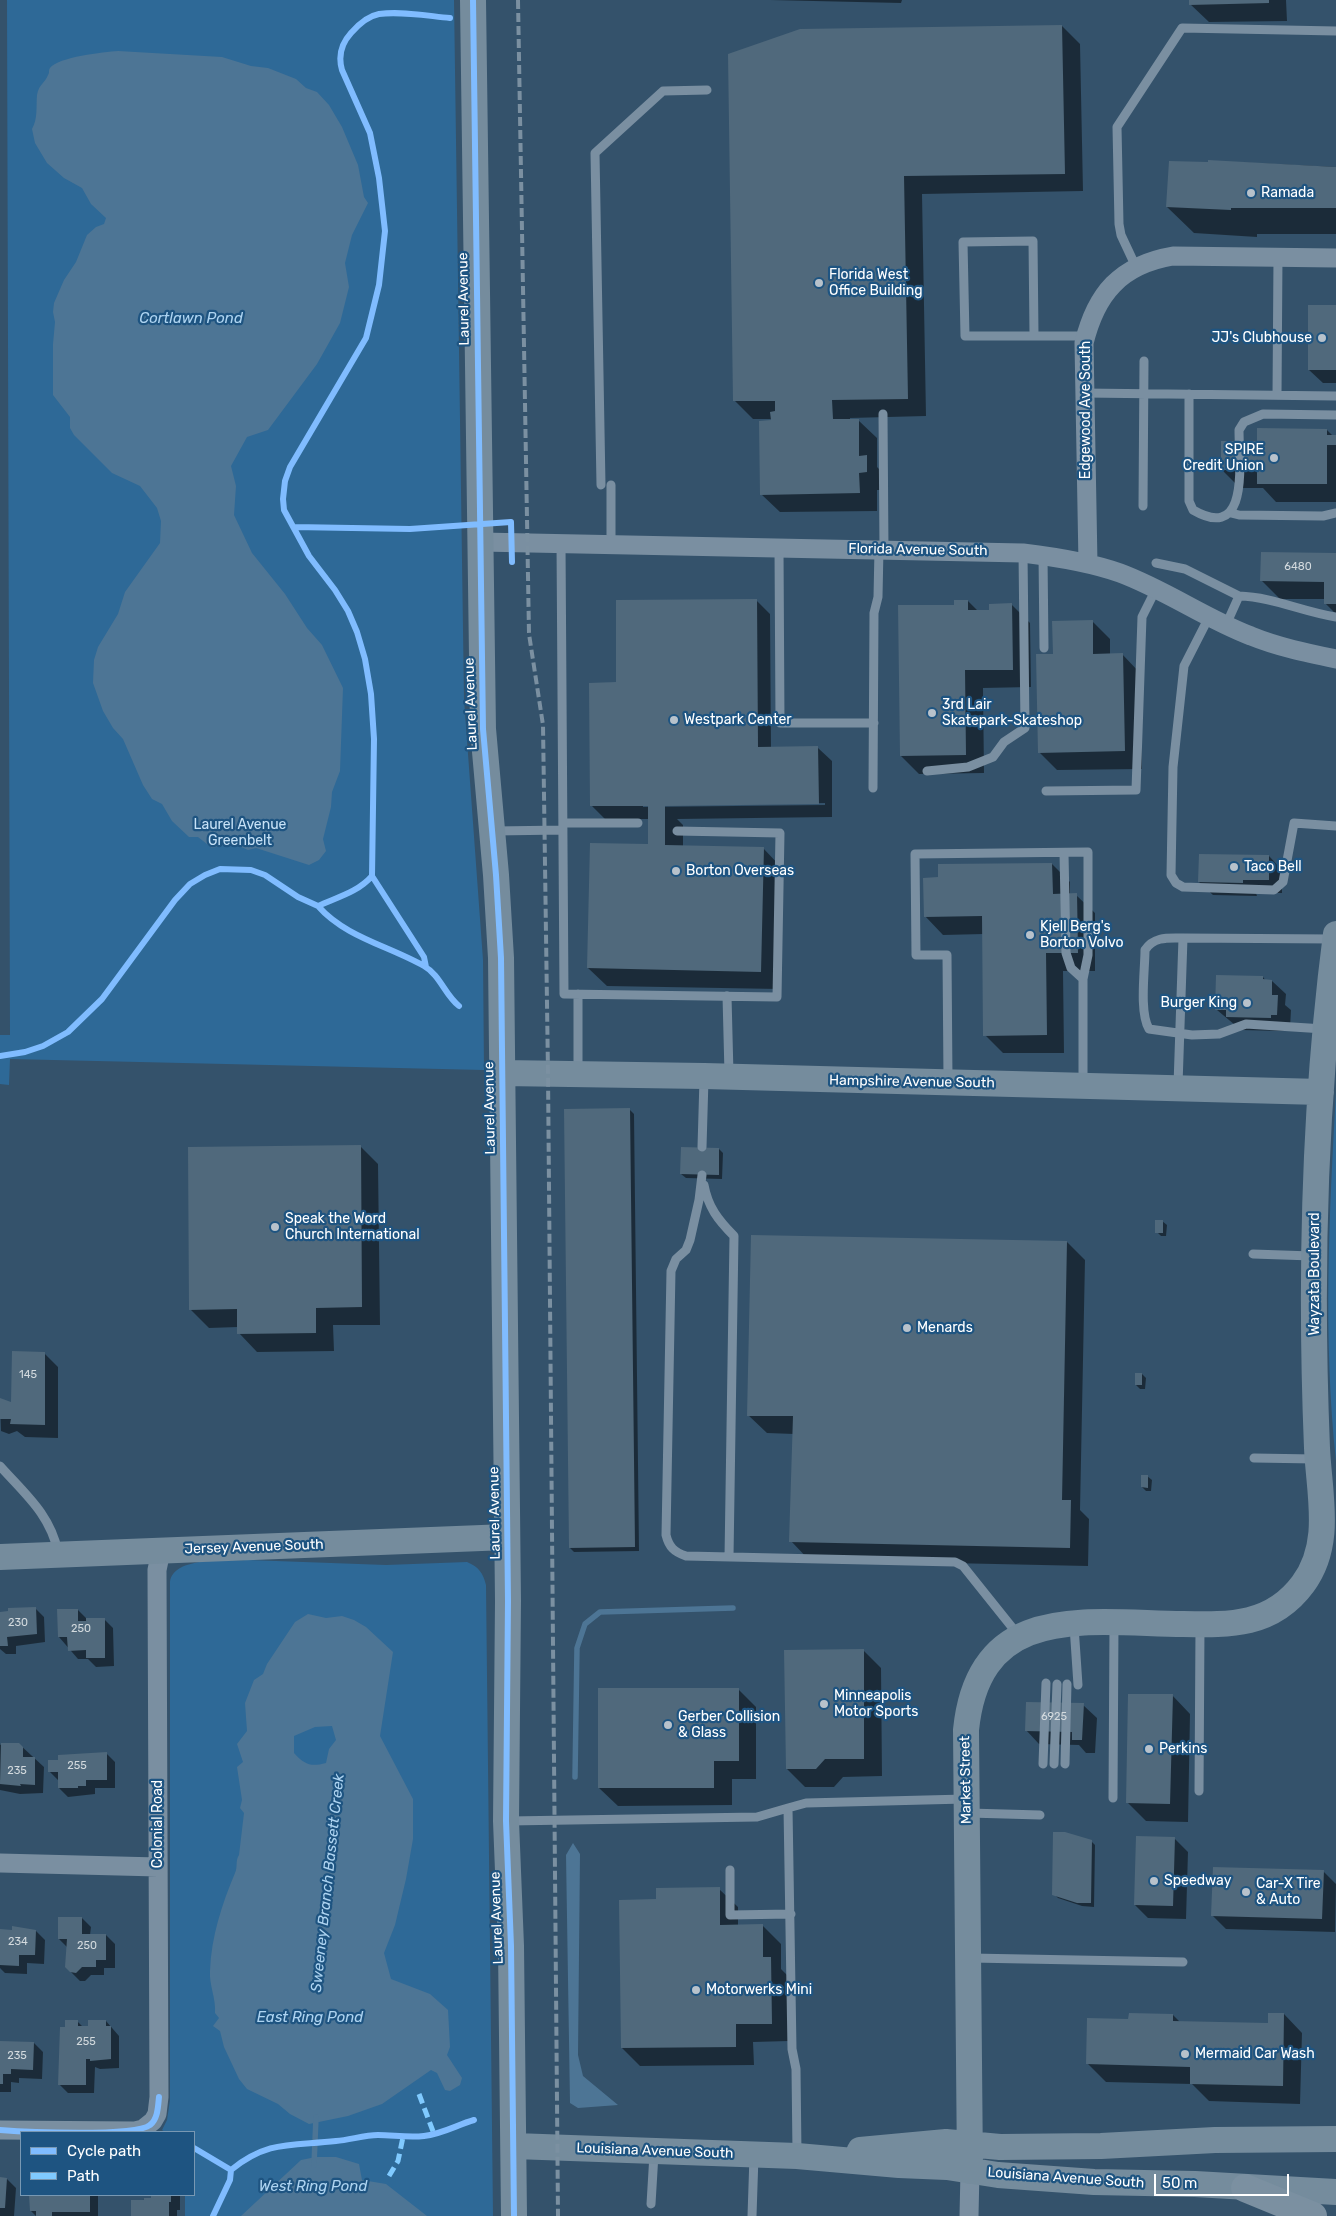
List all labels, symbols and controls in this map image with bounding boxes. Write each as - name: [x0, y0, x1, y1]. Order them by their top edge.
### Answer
- place label: Ramada: [1261, 185, 1314, 201]
- marker: Ramada: [1245, 187, 1257, 199]
- street label: Laurel Avenue: [455, 252, 473, 346]
- place label: Florida West Office Building: [829, 267, 923, 300]
- marker: Florida West Office Building: [813, 277, 825, 289]
- water label: Cortlawn Pond: [139, 310, 243, 328]
- place label: JJ's Clubhouse: [1211, 330, 1312, 346]
- marker: JJ's Clubhouse: [1316, 332, 1328, 344]
- street label: Edgewood Ave South: [1078, 341, 1094, 479]
- place label: SPIRE Credit Union: [1183, 442, 1264, 474]
- marker: SPIRE Credit Union: [1268, 452, 1280, 464]
- street label: Florida Avenue South: [848, 540, 988, 560]
- house number: 6480: [1284, 560, 1312, 574]
- street label: Laurel Avenue: [461, 657, 481, 751]
- place label: 3rd Lair Skatepark-Skateshop: [942, 697, 1082, 730]
- marker: 3rd Lair Skatepark-Skateshop: [926, 707, 938, 719]
- place label: Westpark Center: [684, 712, 792, 728]
- marker: Westpark Center: [668, 714, 680, 726]
- park label: Laurel Avenue Greenbelt: [194, 817, 286, 850]
- place label: Taco Bell: [1244, 859, 1302, 875]
- marker: Taco Bell: [1228, 861, 1240, 873]
- place label: Borton Overseas: [686, 863, 794, 879]
- marker: Borton Overseas: [670, 865, 682, 877]
- place label: Kjell Berg's Borton Volvo: [1040, 919, 1124, 952]
- marker: Kjell Berg's Borton Volvo: [1024, 929, 1036, 941]
- place label: Burger King: [1160, 995, 1237, 1011]
- marker: Burger King: [1241, 997, 1253, 1009]
- street label: Laurel Avenue: [481, 1061, 499, 1155]
- street label: Hampshire Avenue South: [829, 1072, 995, 1092]
- place label: Speak the Word Church International: [285, 1211, 420, 1244]
- street label: Wayzata Boulevard: [1307, 1212, 1323, 1336]
- marker: Speak the Word Church International: [269, 1221, 281, 1233]
- place label: Menards: [917, 1320, 973, 1336]
- marker: Menards: [901, 1322, 913, 1334]
- house number: 145: [19, 1368, 37, 1382]
- street label: Laurel Avenue: [486, 1466, 504, 1560]
- street label: Jersey Avenue South: [184, 1536, 324, 1558]
- house number: 230: [8, 1616, 28, 1630]
- house number: 250: [71, 1622, 91, 1636]
- place label: Minneapolis Motor Sports: [834, 1688, 918, 1720]
- marker: Minneapolis Motor Sports: [818, 1698, 830, 1710]
- place label: Gerber Collision & Glass: [678, 1709, 780, 1741]
- house number: 6925: [1041, 1710, 1067, 1724]
- marker: Gerber Collision & Glass: [662, 1719, 674, 1731]
- street label: Market Street: [957, 1736, 975, 1824]
- place label: Perkins: [1159, 1741, 1207, 1757]
- marker: Perkins: [1143, 1743, 1155, 1755]
- house number: 255: [67, 1759, 87, 1773]
- house number: 235: [7, 1764, 27, 1778]
- water label: Sweeney Branch Bassett Creek: [308, 1773, 348, 1993]
- street label: Colonial Road: [150, 1780, 166, 1868]
- street label: Laurel Avenue: [487, 1871, 507, 1965]
- place label: Speedway: [1164, 1873, 1231, 1889]
- marker: Speedway: [1148, 1875, 1160, 1887]
- place label: Car-X Tire & Auto: [1256, 1876, 1321, 1908]
- marker: Car-X Tire & Auto: [1240, 1886, 1252, 1898]
- house number: 234: [8, 1935, 28, 1949]
- house number: 250: [77, 1939, 97, 1953]
- place label: Motorwerks Mini: [706, 1982, 812, 1998]
- marker: Motorwerks Mini: [690, 1984, 702, 1996]
- water label: East Ring Pond: [257, 2009, 363, 2027]
- house number: 255: [76, 2035, 96, 2049]
- place label: Mermaid Car Wash: [1195, 2046, 1315, 2062]
- marker: Mermaid Car Wash: [1179, 2048, 1191, 2060]
- house number: 235: [7, 2049, 27, 2063]
- legend: [20, 2131, 195, 2196]
- street label: Louisiana Avenue South: [576, 2140, 734, 2162]
- text: Cycle path: [67, 2142, 141, 2160]
- street label: Louisiana Avenue South: [987, 2164, 1145, 2192]
- scale bar: [1156, 2164, 1291, 2196]
- text: Path: [67, 2167, 100, 2185]
- text: 50 m: [1162, 2174, 1197, 2192]
- water label: West Ring Pond: [259, 2178, 367, 2196]

